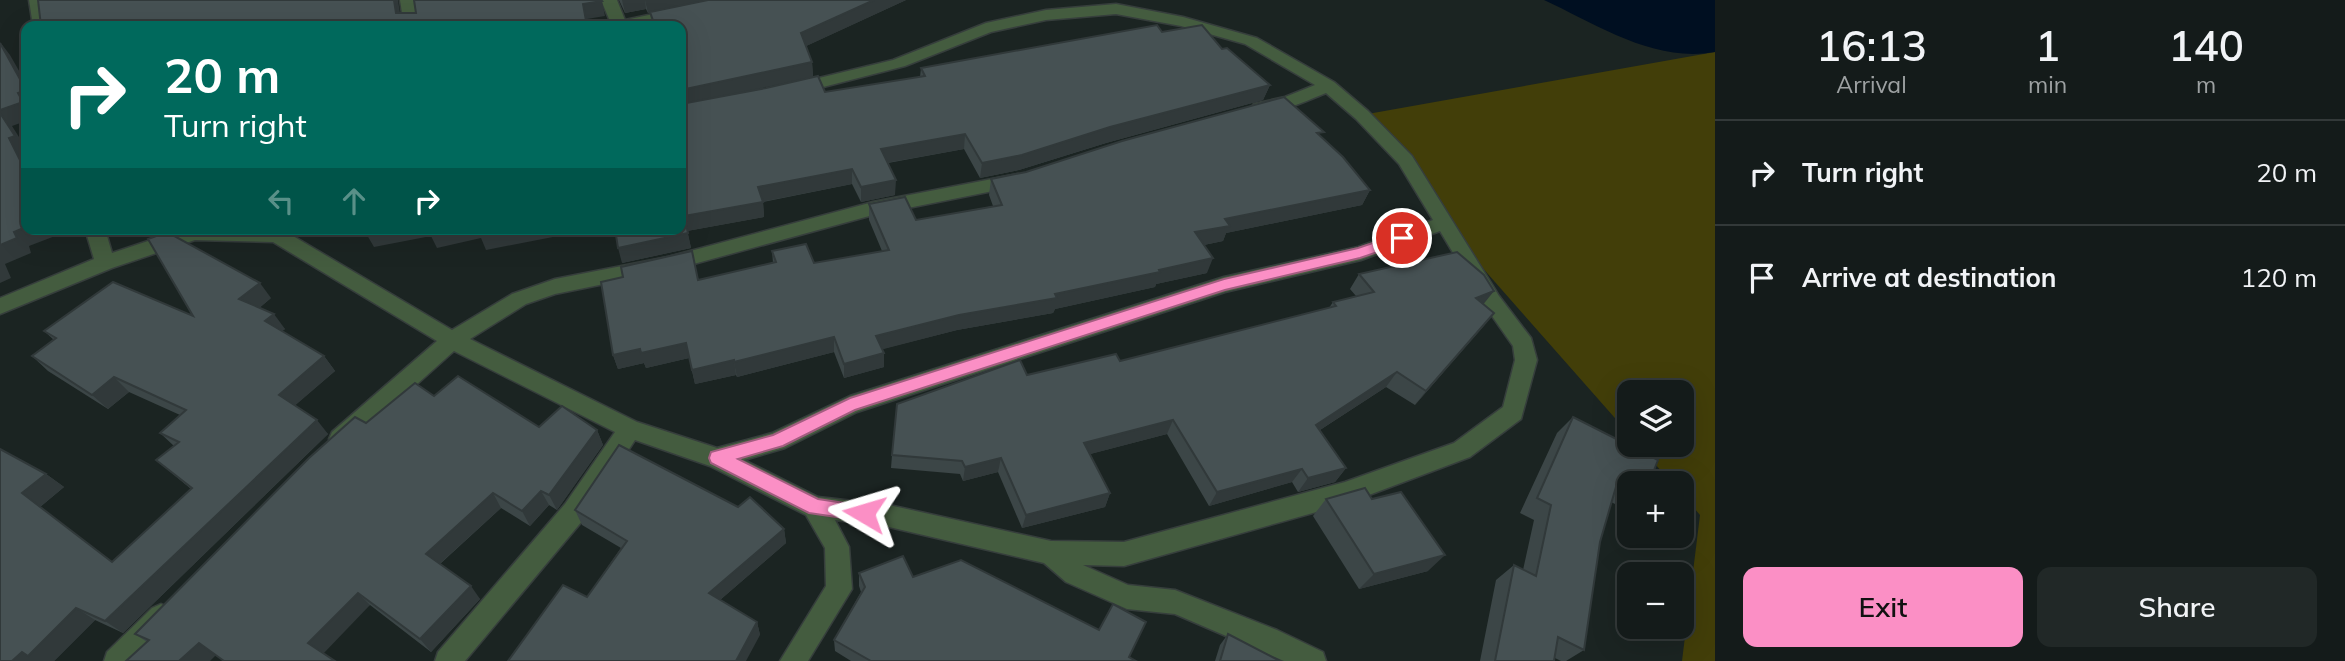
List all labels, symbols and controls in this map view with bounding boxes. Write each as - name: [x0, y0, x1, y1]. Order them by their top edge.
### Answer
- text: 16:13: [1816, 19, 1927, 72]
- text: 1: [2035, 19, 2060, 72]
- text: 140: [2168, 19, 2244, 72]
- text: 20 m: [164, 44, 280, 105]
- icon: right: [49, 49, 140, 140]
- text: Arrival: [1836, 70, 1907, 99]
- text: min: [2028, 70, 2067, 99]
- text: m: [2196, 70, 2216, 99]
- text: Turn right: [164, 105, 307, 145]
- icon: right: [1743, 154, 1781, 192]
- text: Turn right: [1802, 156, 1923, 189]
- text: 20 m: [2256, 156, 2317, 189]
- icon: left: [262, 182, 300, 220]
- icon: ahead: [335, 182, 373, 220]
- icon: right: [408, 182, 446, 220]
- pin: [1372, 208, 1432, 268]
- icon: arrive: [1383, 219, 1421, 257]
- icon: arrive: [1743, 259, 1781, 297]
- text: Arrive at destination: [1802, 261, 2057, 294]
- text: 120 m: [2241, 261, 2317, 294]
- map controls: [1617, 380, 1694, 639]
- button: layers: [1617, 380, 1694, 457]
- button: +: [1617, 471, 1694, 548]
- position arrow: [827, 476, 901, 550]
- button: −: [1617, 562, 1694, 639]
- button: Exit: [1743, 567, 2023, 647]
- button: Share: [2037, 567, 2317, 647]

